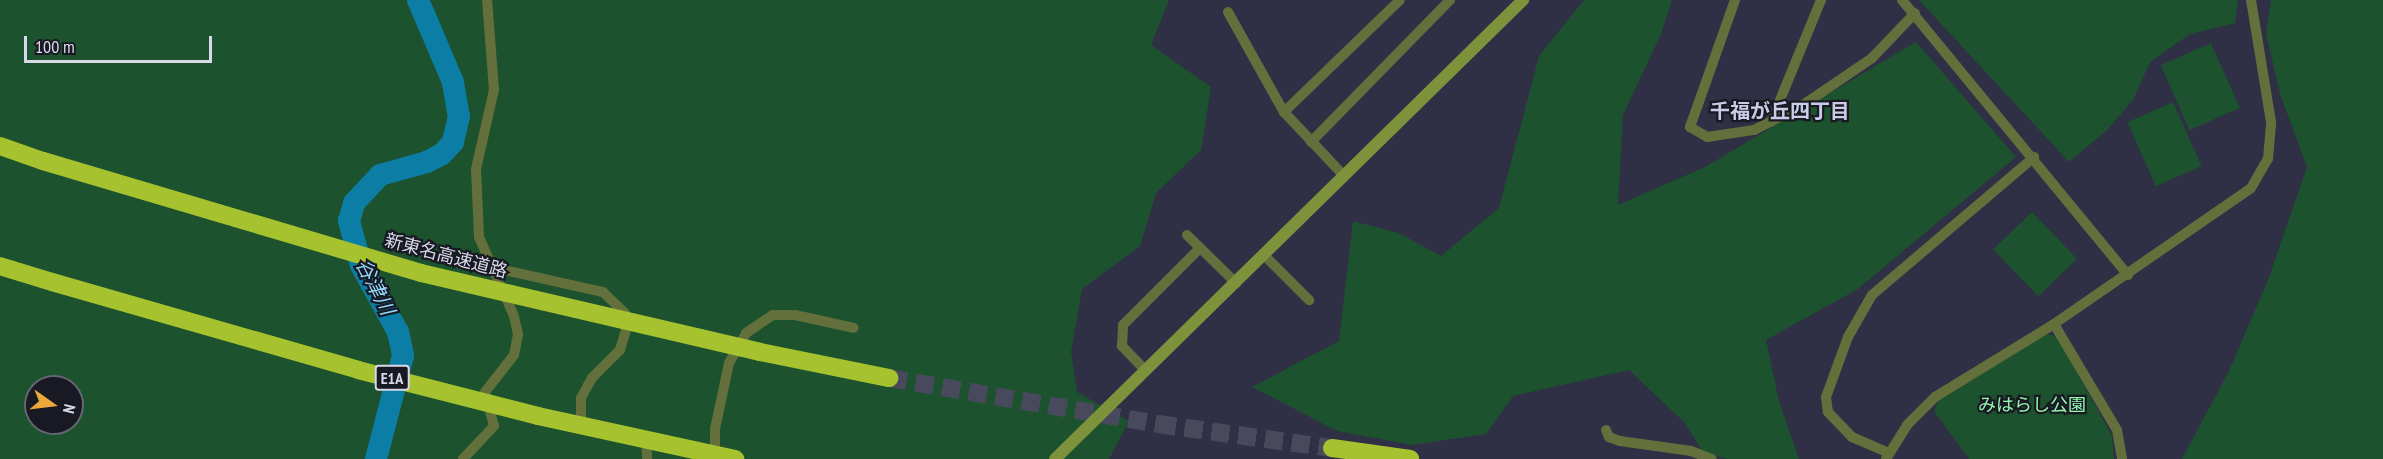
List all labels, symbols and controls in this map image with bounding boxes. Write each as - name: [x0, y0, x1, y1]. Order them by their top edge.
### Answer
- scale bar: [27, 24, 214, 62]
- text: 100 m: [35, 35, 75, 58]
- district label: 千福が丘四丁目: [1710, 99, 1850, 123]
- street label: 新東名高速道路: [382, 229, 510, 283]
- water label: 谷津川: [351, 255, 399, 319]
- road number: E1A: [374, 365, 410, 391]
- north arrow: [24, 375, 84, 435]
- park label: みはらし公園: [1978, 394, 2086, 416]
- text: N: [59, 402, 80, 415]

